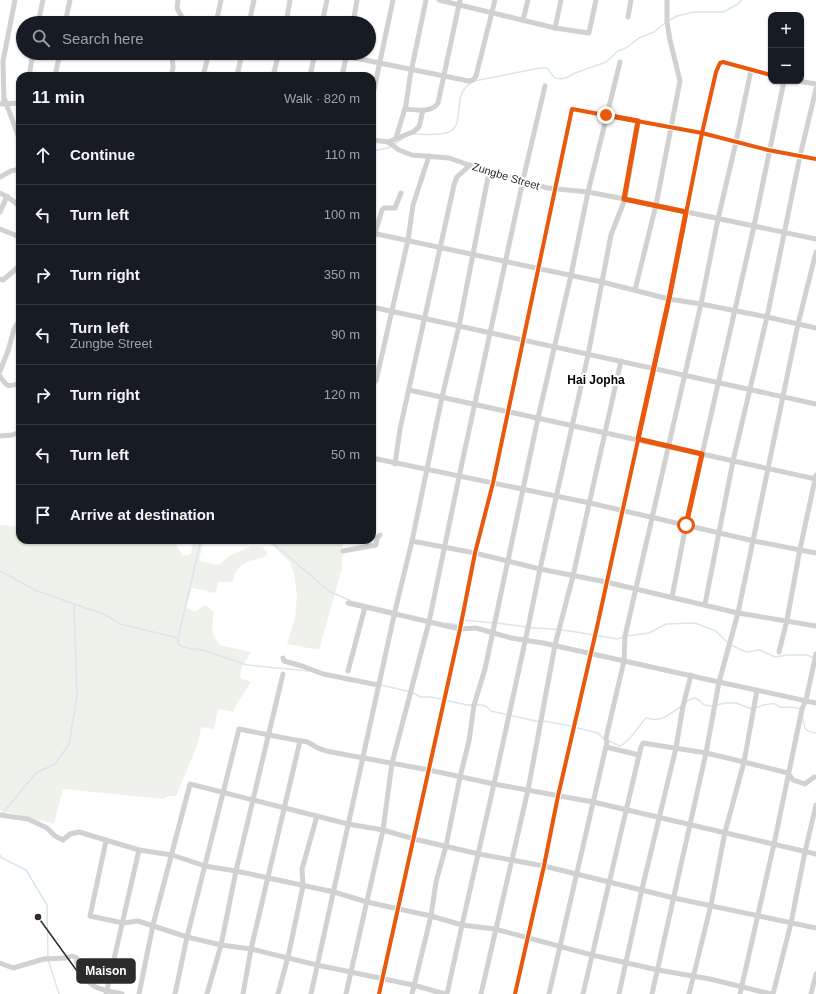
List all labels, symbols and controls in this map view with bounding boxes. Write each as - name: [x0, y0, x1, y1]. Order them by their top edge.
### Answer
- map controls: [768, 12, 804, 84]
- button: +: [768, 12, 804, 48]
- search box: [16, 16, 376, 60]
- icon: search: [30, 27, 52, 49]
- text: Search here: [62, 30, 144, 47]
- button: −: [768, 48, 804, 84]
- text: 11 min: [32, 88, 85, 107]
- text: Walk · 820 m: [284, 91, 360, 106]
- route end: [597, 106, 615, 124]
- icon: ahead: [32, 144, 54, 166]
- text: Continue: [70, 146, 135, 163]
- text: 110 m: [325, 147, 360, 162]
- street label: Zungbe Street: [471, 160, 541, 192]
- icon: left: [32, 204, 54, 226]
- text: Turn left: [70, 206, 129, 223]
- text: 100 m: [324, 207, 360, 222]
- icon: right: [32, 264, 54, 286]
- text: Turn right: [70, 266, 140, 283]
- text: 350 m: [324, 267, 360, 282]
- text: Turn left: [70, 319, 129, 336]
- icon: left: [32, 324, 54, 346]
- text: 90 m: [331, 327, 360, 342]
- text: Zungbe Street: [70, 336, 152, 351]
- district label: Hai Jopha: [567, 373, 625, 387]
- icon: right: [32, 384, 54, 406]
- text: Turn right: [70, 386, 140, 403]
- text: 120 m: [324, 387, 360, 402]
- icon: left: [32, 444, 54, 466]
- text: Turn left: [70, 446, 129, 463]
- text: 50 m: [331, 447, 360, 462]
- icon: arrive: [32, 504, 54, 526]
- text: Arrive at destination: [70, 506, 215, 523]
- route start: [677, 516, 695, 534]
- callout: Maison: [77, 959, 135, 983]
- text: Maison: [85, 964, 127, 978]

